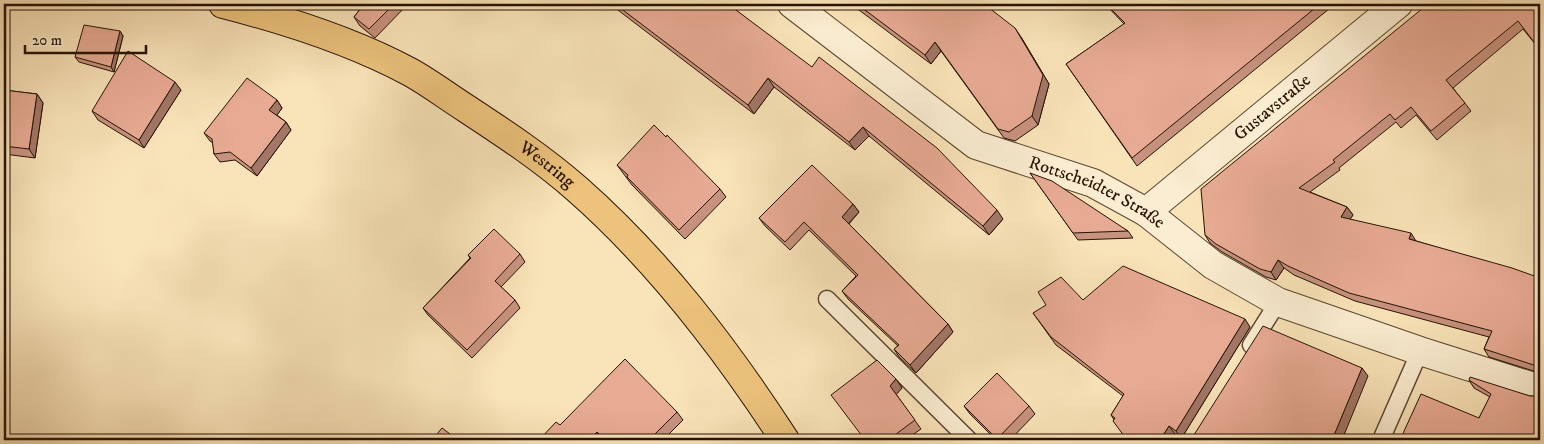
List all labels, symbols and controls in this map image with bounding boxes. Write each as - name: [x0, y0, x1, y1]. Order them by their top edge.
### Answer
- scale bar: [25, 22, 146, 54]
- text: 20 m: [32, 31, 62, 50]
- street label: Gustavstraße: [1230, 69, 1315, 146]
- street label: Westring: [514, 136, 579, 193]
- street label: Rottscheidter Straße: [1026, 152, 1169, 234]

